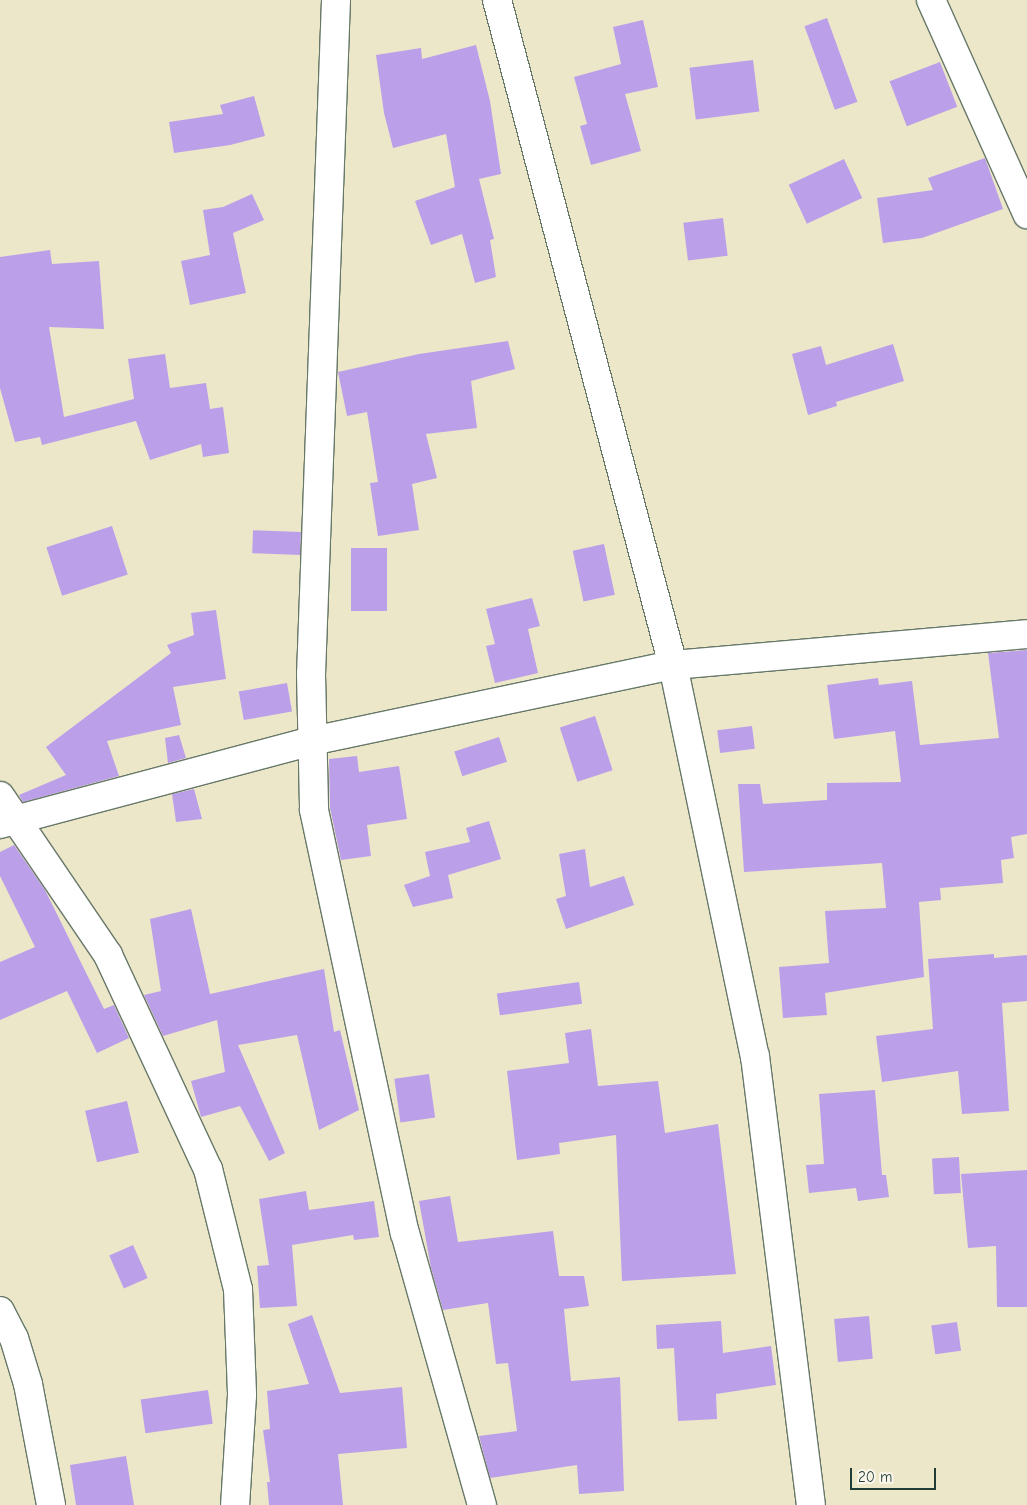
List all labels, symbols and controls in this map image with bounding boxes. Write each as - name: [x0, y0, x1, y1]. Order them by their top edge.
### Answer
- scale bar: [852, 1458, 938, 1490]
- text: 20 m: [858, 1468, 892, 1486]

